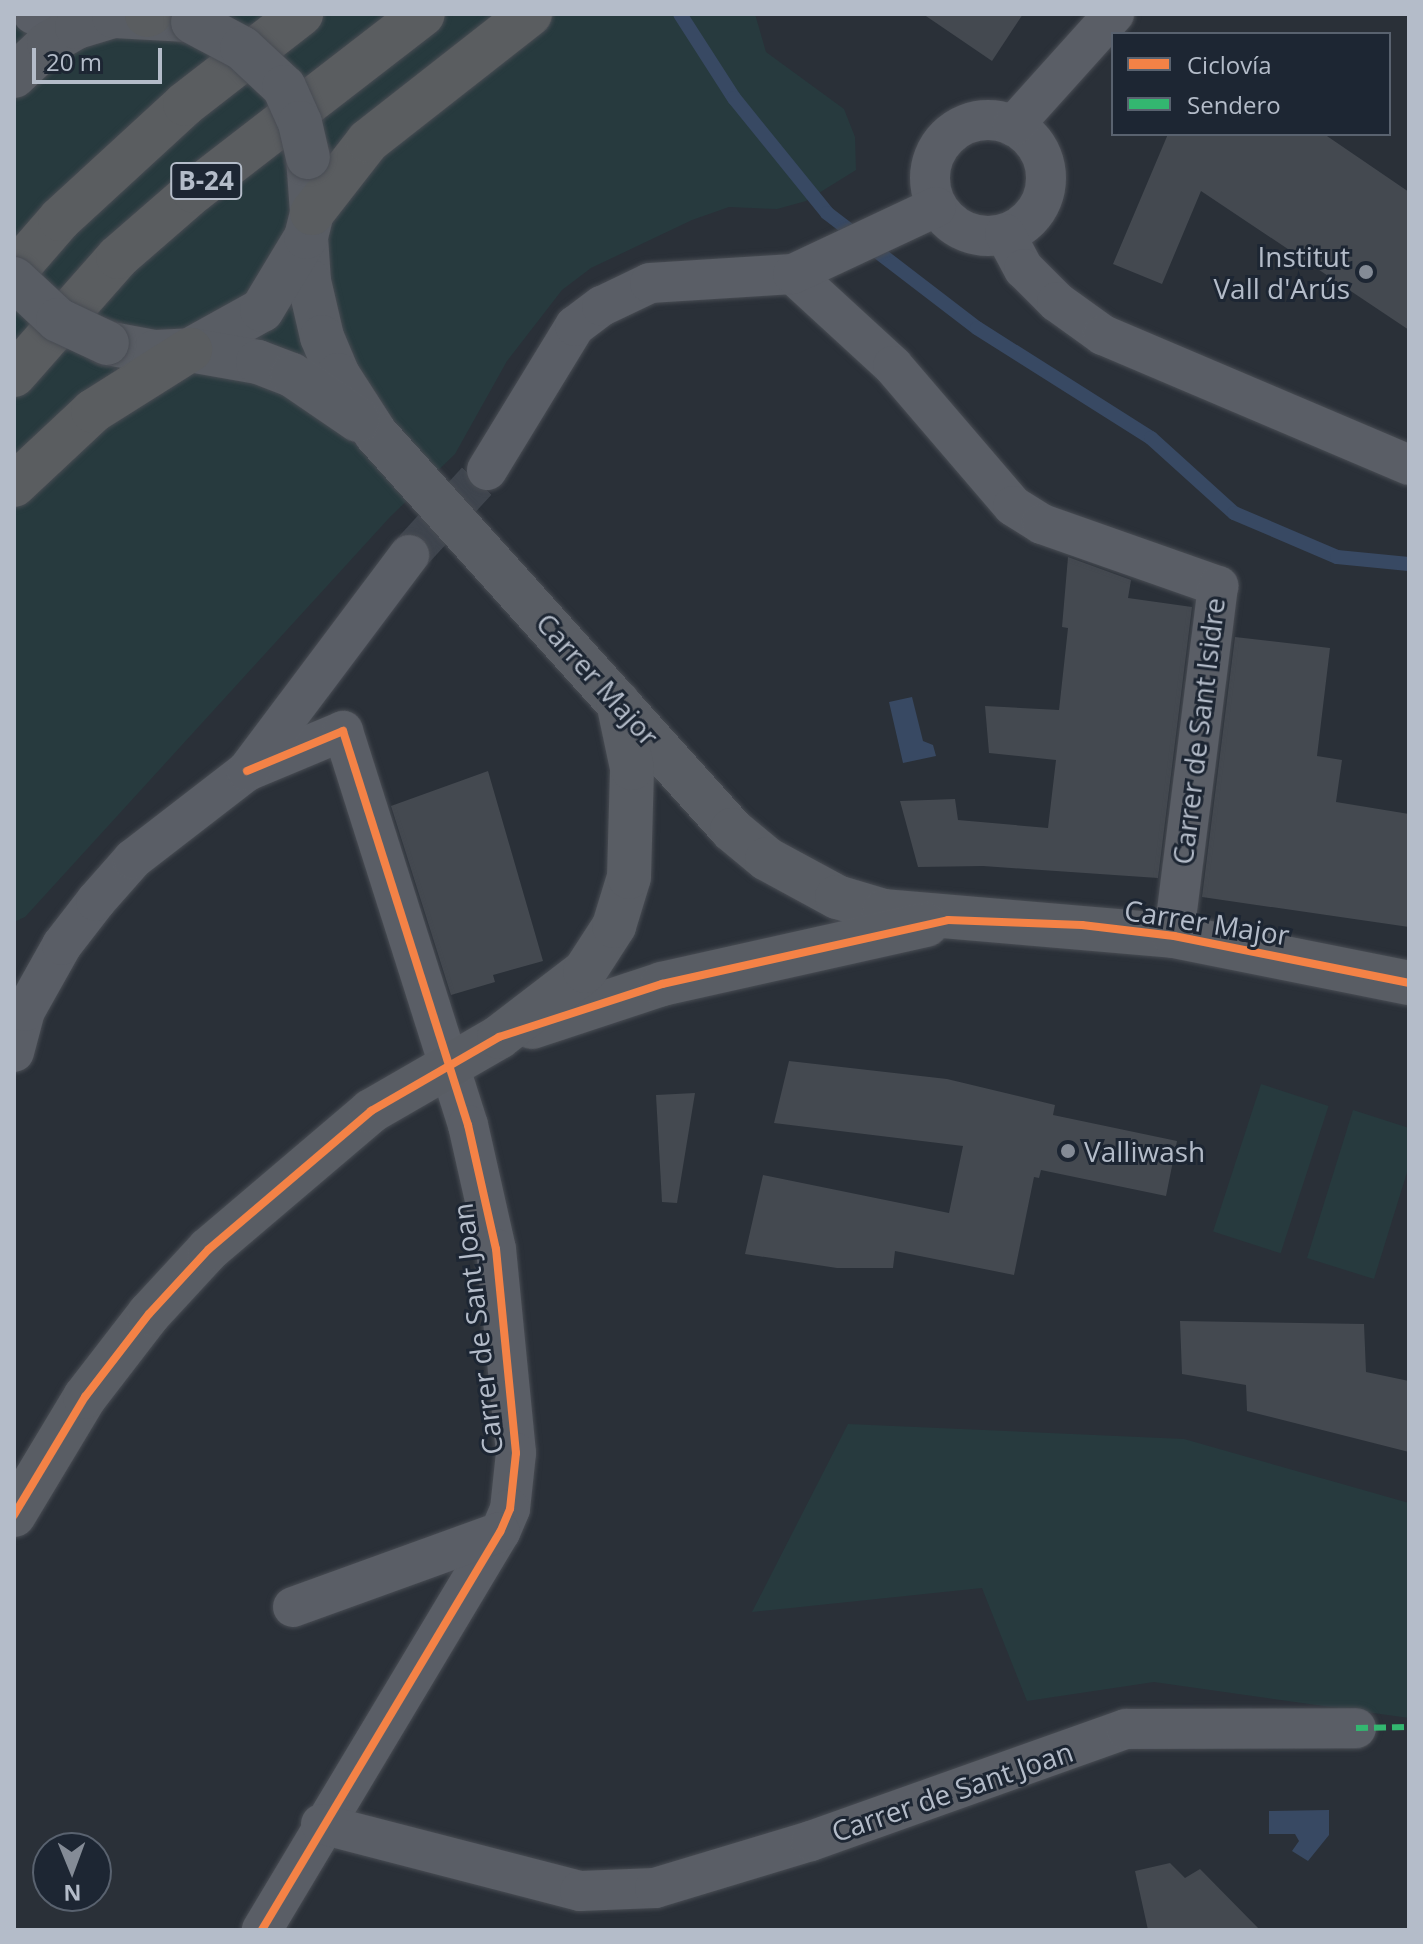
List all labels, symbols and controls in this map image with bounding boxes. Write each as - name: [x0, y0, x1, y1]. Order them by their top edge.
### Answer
- scale bar: [36, 32, 166, 82]
- legend: [1111, 32, 1391, 136]
- text: 20 m: [46, 45, 102, 78]
- text: Ciclovía: [1187, 48, 1272, 81]
- text: Sendero: [1187, 88, 1281, 121]
- road number: B-24: [170, 159, 242, 203]
- place label: Institut Vall d'Arús: [1213, 239, 1350, 305]
- marker: Institut Vall d'Arús: [1357, 263, 1375, 281]
- street label: Carrer de Sant Isidre: [1165, 596, 1231, 866]
- street label: Carrer Major: [530, 606, 666, 752]
- street label: Carrer Major: [1122, 892, 1292, 952]
- place label: Valliwash: [1084, 1134, 1205, 1168]
- marker: Valliwash: [1059, 1142, 1077, 1160]
- street label: Carrer de Sant Joan: [445, 1201, 509, 1457]
- street label: Carrer de Sant Joan: [827, 1734, 1077, 1848]
- north arrow: [32, 1832, 112, 1912]
- text: N: [63, 1879, 82, 1909]

